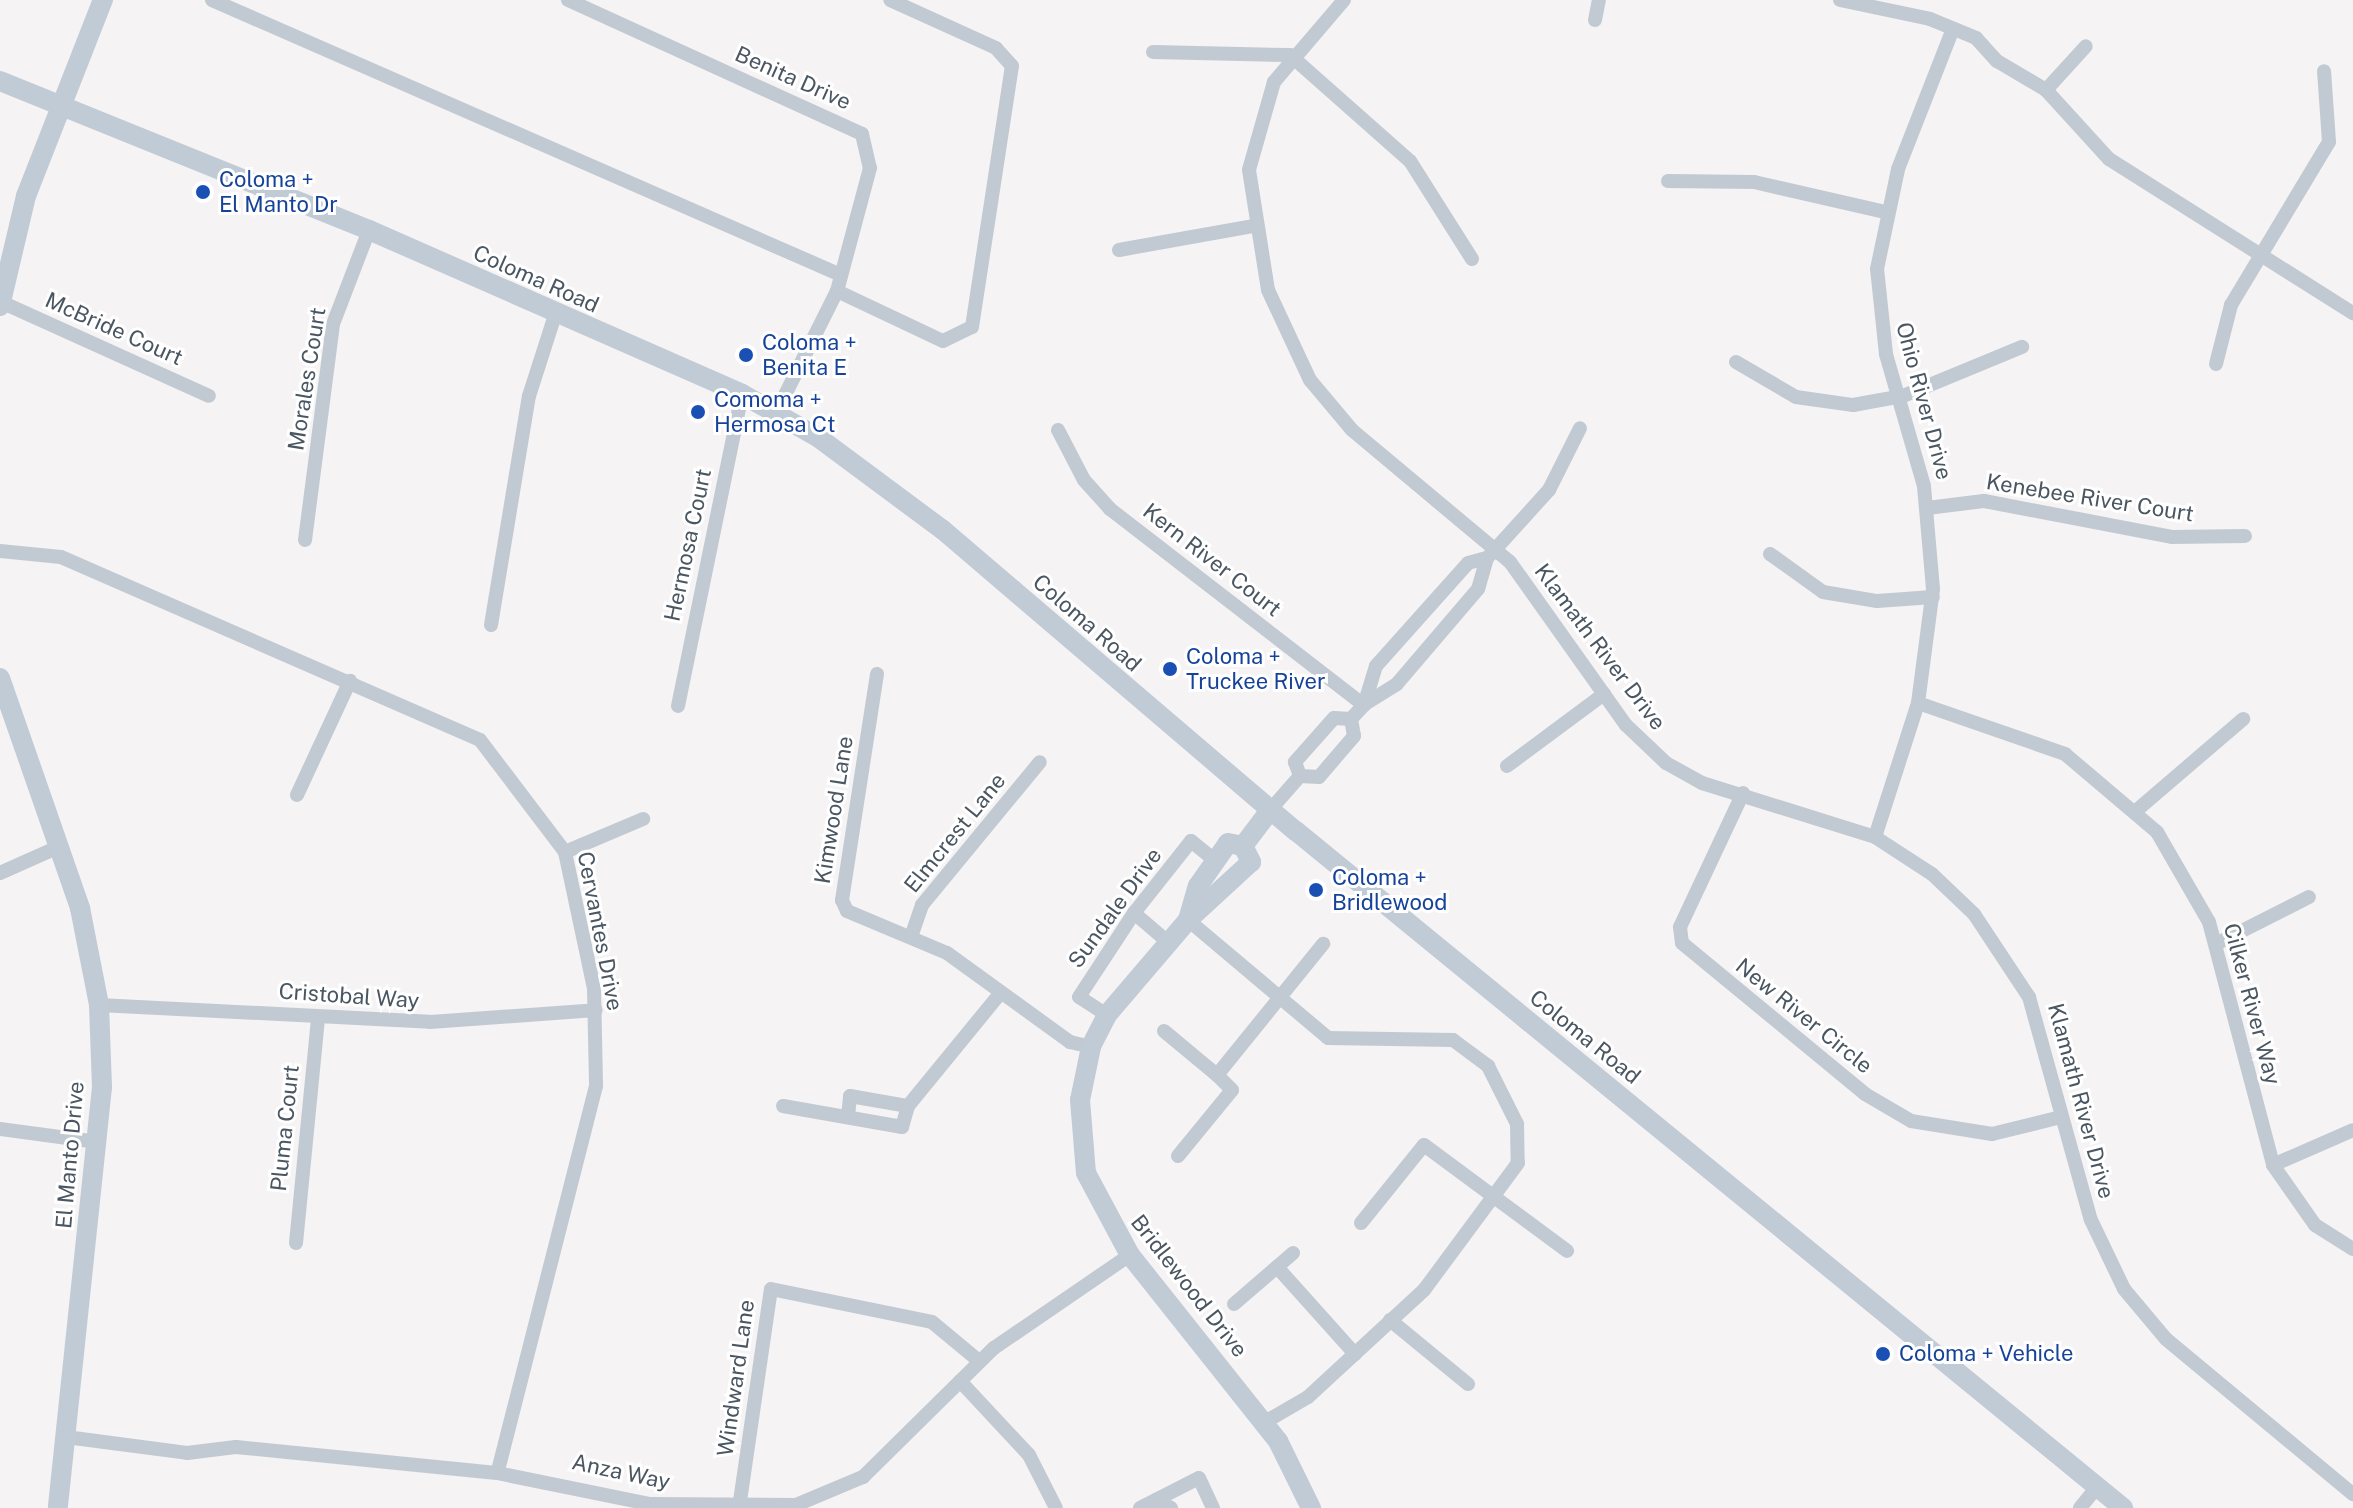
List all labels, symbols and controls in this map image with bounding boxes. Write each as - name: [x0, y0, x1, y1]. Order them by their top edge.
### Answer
- street label: Benita Drive: [731, 41, 855, 115]
- place label: Coloma + El Manto Dr: [219, 166, 338, 218]
- marker: Coloma + El Manto Dr: [194, 183, 212, 201]
- street label: Coloma Road: [469, 240, 603, 318]
- street label: McBride Court: [41, 287, 187, 371]
- street label: Morales Court: [283, 306, 331, 452]
- street label: Ohio River Drive: [1890, 319, 1958, 483]
- place label: Coloma + Benita E: [762, 329, 857, 380]
- marker: Coloma + Benita E: [737, 346, 755, 364]
- place label: Comoma + Hermosa Ct: [714, 386, 836, 438]
- marker: Comoma + Hermosa Ct: [689, 403, 707, 421]
- street label: Hermosa Court: [659, 466, 717, 624]
- street label: Kenebee River Court: [1984, 469, 2196, 527]
- street label: Kern River Court: [1138, 498, 1286, 622]
- street label: Klamath River Drive: [1529, 559, 1671, 735]
- street label: Coloma Road: [1028, 569, 1146, 677]
- place label: Coloma + Truckee River: [1186, 643, 1326, 694]
- marker: Coloma + Truckee River: [1161, 660, 1179, 678]
- street label: Kimwood Lane: [809, 734, 859, 886]
- street label: Elmcrest Lane: [899, 768, 1011, 898]
- street label: Sundale Drive: [1063, 843, 1167, 973]
- street label: Cervantes Drive: [572, 849, 628, 1013]
- place label: Coloma + Bridlewood: [1332, 864, 1447, 916]
- marker: Coloma + Bridlewood: [1307, 881, 1325, 899]
- street label: Cilker River Way: [2218, 920, 2286, 1088]
- street label: New River Circle: [1730, 953, 1878, 1079]
- street label: Cristobal Way: [277, 978, 421, 1014]
- street label: Coloma Road: [1524, 984, 1646, 1090]
- street label: Klamath River Drive: [2042, 1000, 2120, 1202]
- street label: Pluma Court: [265, 1063, 305, 1193]
- street label: El Manto Drive: [50, 1080, 90, 1230]
- street label: Bridlewood Drive: [1125, 1210, 1253, 1362]
- street label: Windward Lane: [712, 1298, 760, 1458]
- place label: Coloma + Vehicle: [1899, 1341, 2074, 1367]
- marker: Coloma + Vehicle: [1874, 1345, 1892, 1363]
- street label: Anza Way: [569, 1449, 673, 1495]

